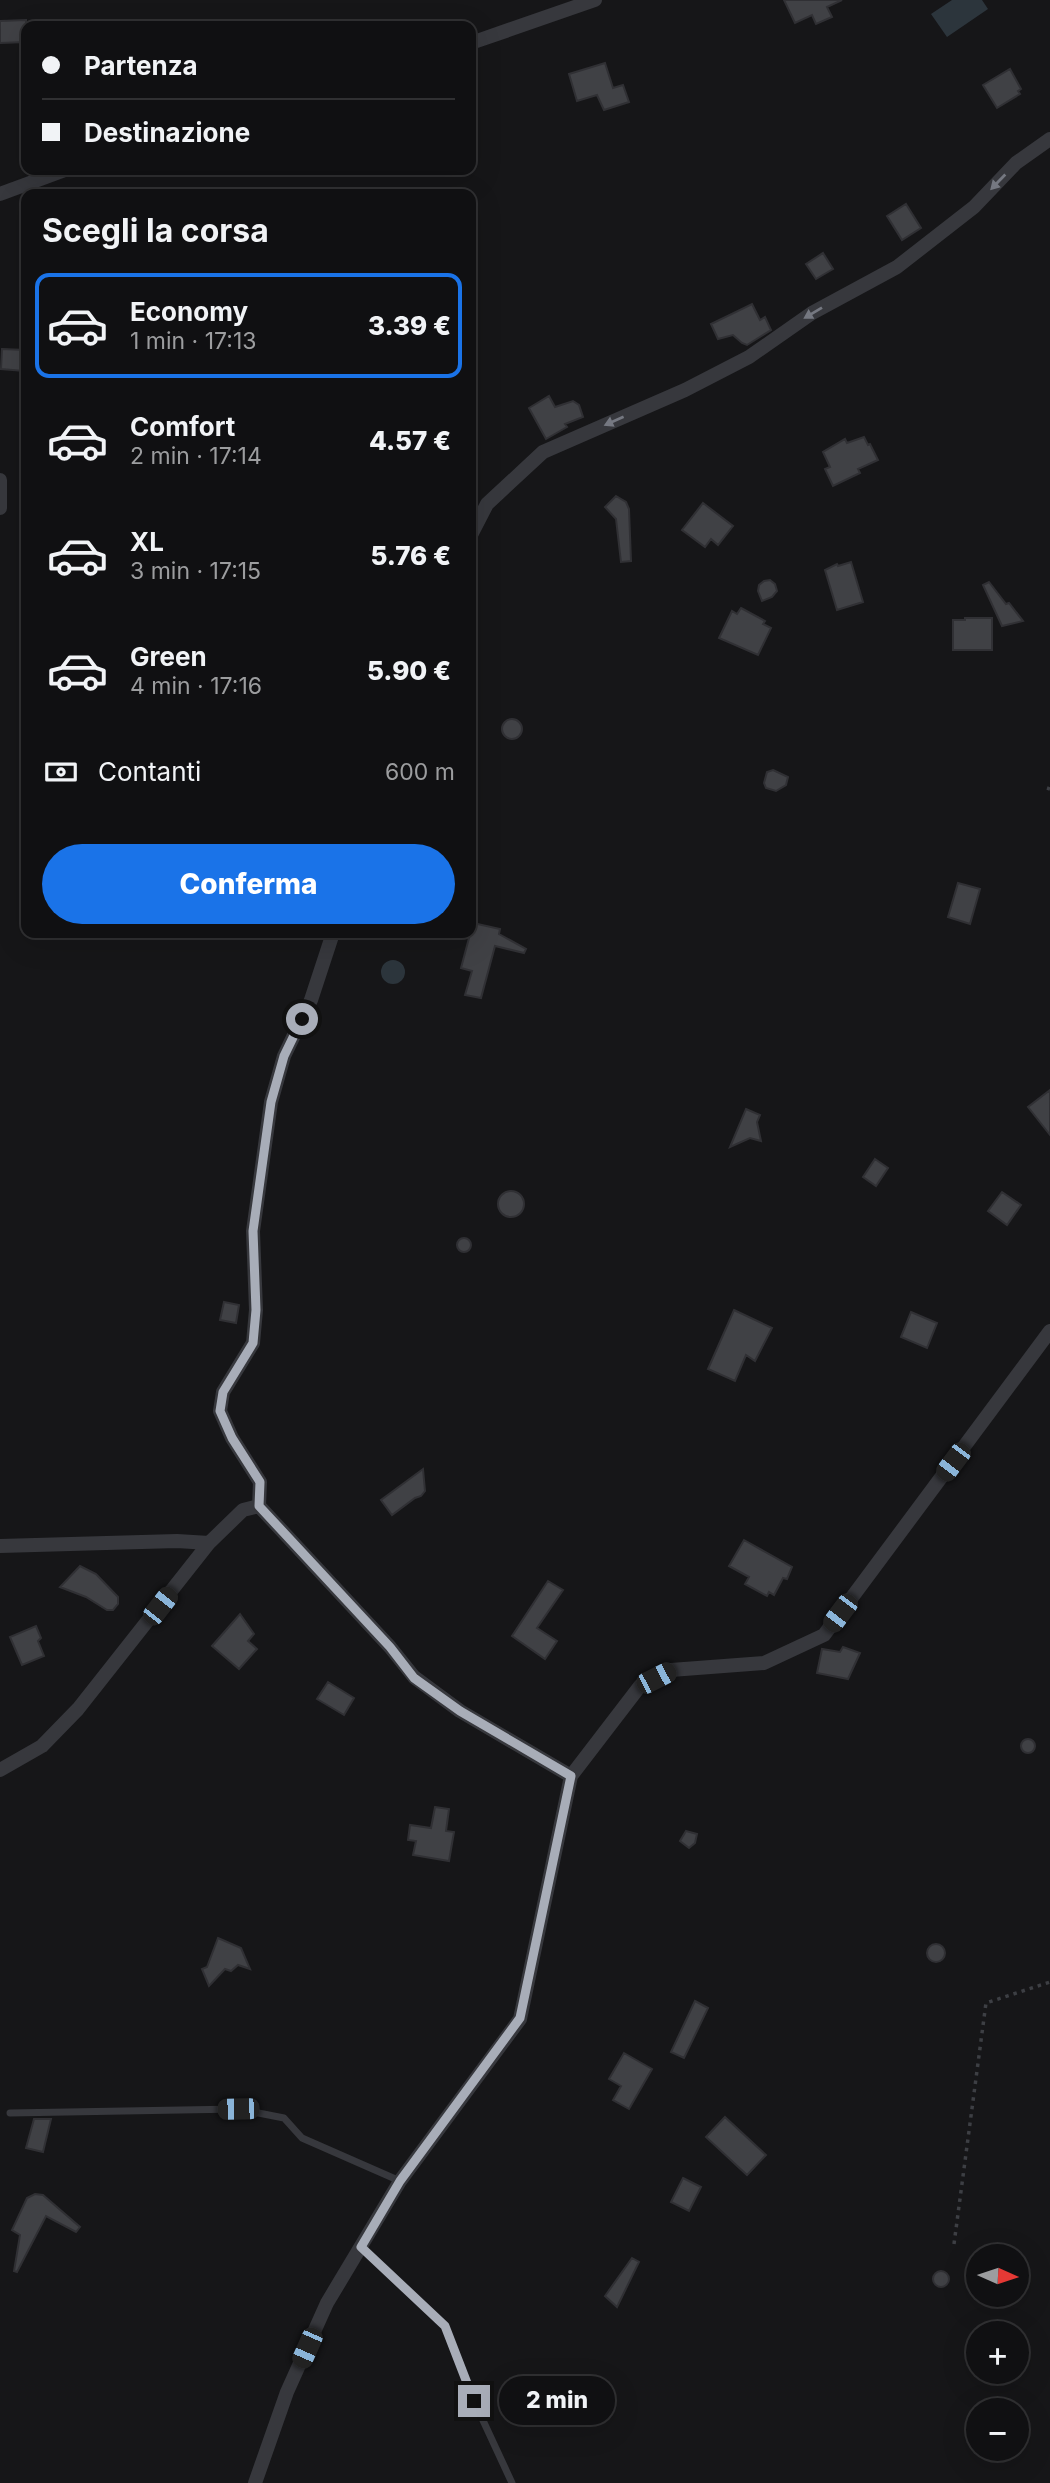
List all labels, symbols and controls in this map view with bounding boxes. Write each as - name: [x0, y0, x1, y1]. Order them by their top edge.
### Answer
- text: Partenza: [84, 50, 198, 81]
- text: Destinazione: [84, 117, 250, 148]
- one-way arrow: [990, 173, 1006, 190]
- text: Scegli la corsa: [42, 211, 269, 250]
- icon: car: [46, 294, 109, 357]
- text: Economy: [130, 296, 248, 327]
- one-way arrow: [804, 307, 823, 320]
- text: 3.39 €: [368, 310, 451, 341]
- text: 1 min · 17:13: [130, 327, 256, 355]
- icon: car: [46, 409, 109, 472]
- text: Comfort: [130, 411, 235, 442]
- one-way arrow: [603, 416, 624, 427]
- text: 4.57 €: [369, 425, 451, 456]
- text: 2 min · 17:14: [130, 442, 262, 470]
- icon: car: [46, 524, 109, 587]
- text: XL: [130, 526, 164, 557]
- text: 5.76 €: [370, 540, 451, 571]
- text: 3 min · 17:15: [130, 557, 261, 585]
- icon: car: [46, 639, 109, 702]
- text: Green: [130, 641, 207, 672]
- text: 5.90 €: [367, 655, 451, 686]
- text: 4 min · 17:16: [130, 672, 262, 700]
- icon: cash: [42, 753, 80, 791]
- text: Contanti: [98, 756, 201, 787]
- text: 600 m: [385, 758, 455, 786]
- button: Conferma: [42, 844, 455, 924]
- route start: [286, 1003, 318, 1035]
- car: [932, 1439, 975, 1485]
- car: [139, 1583, 182, 1629]
- car: [819, 1590, 862, 1636]
- car: [633, 1659, 680, 1697]
- car: [217, 2098, 260, 2120]
- north arrow: [966, 2244, 1029, 2306]
- map controls: [966, 2244, 1029, 2461]
- button: +: [966, 2321, 1029, 2384]
- car: [289, 2325, 326, 2371]
- callout: 2 min: [498, 2376, 614, 2426]
- route end: [458, 2385, 490, 2417]
- text: 2 min: [526, 2386, 588, 2414]
- button: −: [966, 2398, 1029, 2461]

